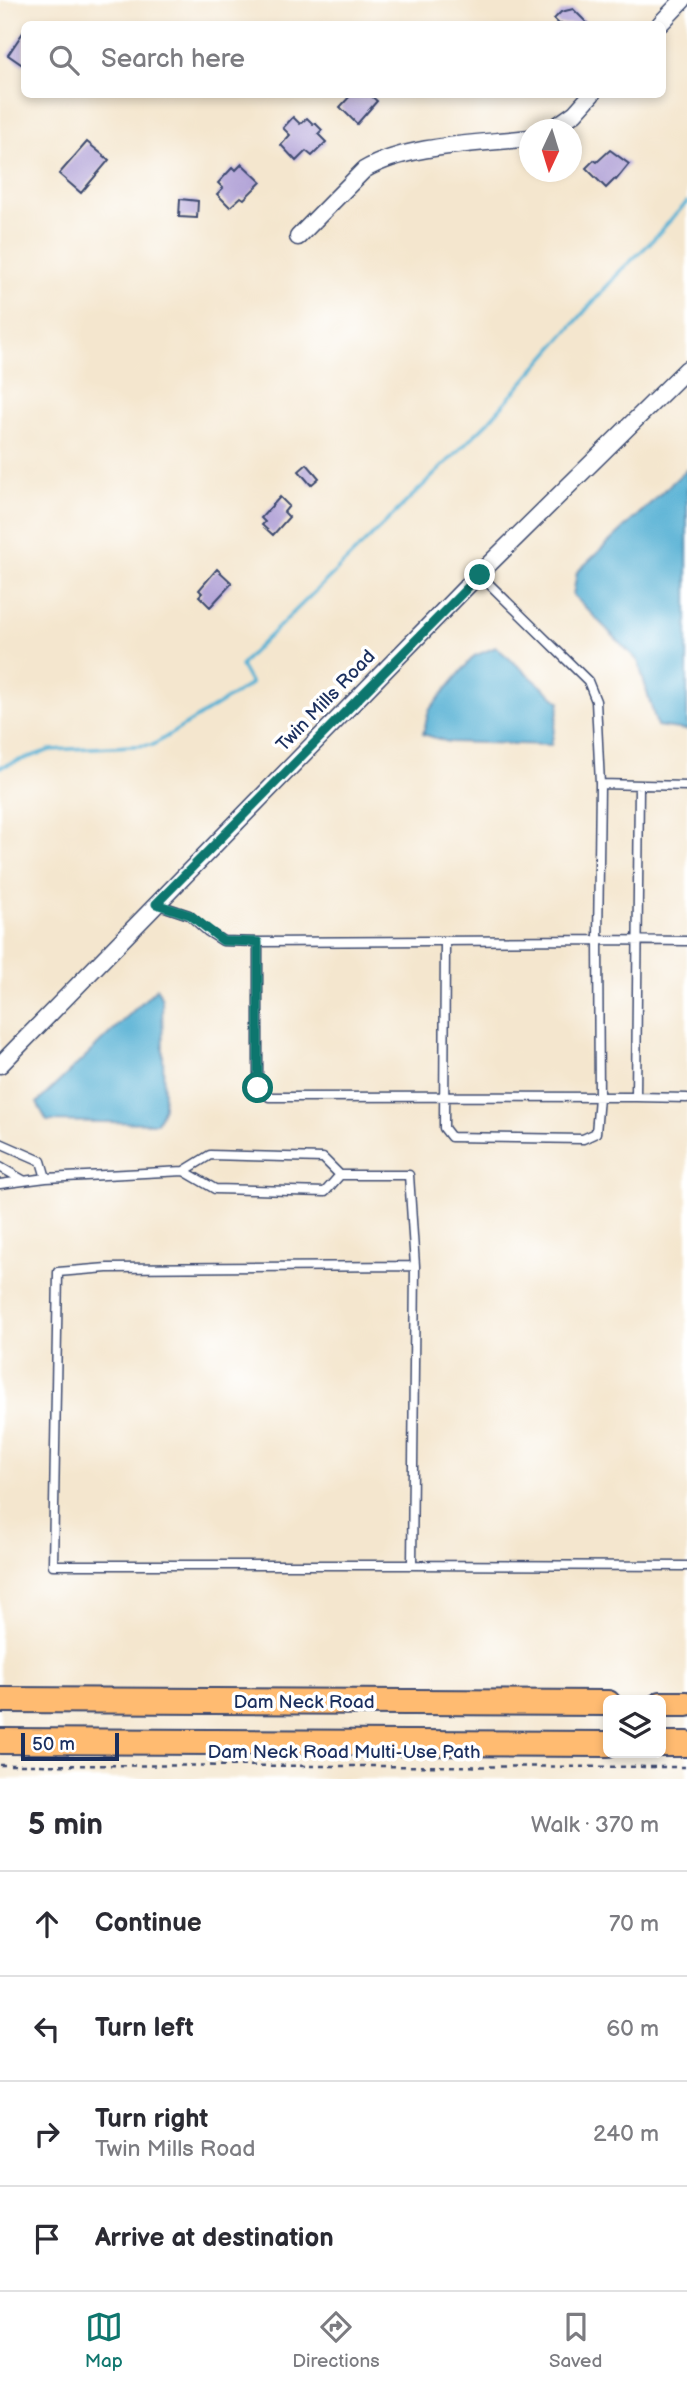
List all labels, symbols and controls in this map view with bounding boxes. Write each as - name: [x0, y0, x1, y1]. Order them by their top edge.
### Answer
- search box: [21, 21, 666, 98]
- icon: search: [45, 41, 83, 79]
- text: Search here: [101, 44, 245, 75]
- north arrow: [519, 119, 582, 182]
- route end: [464, 559, 495, 590]
- street label: Twin Mills Road: [272, 645, 380, 757]
- route start: [242, 1072, 273, 1103]
- street label: Dam Neck Road: [233, 1691, 375, 1714]
- map controls: [603, 1695, 666, 1758]
- button: layers: [603, 1695, 666, 1758]
- scale bar: [21, 1730, 119, 1762]
- text: 50 m: [32, 1733, 75, 1756]
- street label: Dam Neck Road Multi-Use Path: [208, 1741, 480, 1764]
- text: 5 min: [28, 1807, 103, 1843]
- text: Walk · 370 m: [531, 1811, 659, 1839]
- icon: ahead: [28, 1905, 66, 1943]
- text: Continue: [95, 1908, 202, 1939]
- text: 70 m: [609, 1910, 659, 1938]
- icon: left: [28, 2010, 66, 2048]
- text: Turn left: [95, 2013, 194, 2044]
- text: 60 m: [606, 2015, 659, 2043]
- text: Turn right: [95, 2104, 208, 2135]
- icon: right: [28, 2115, 66, 2153]
- text: 240 m: [593, 2120, 659, 2148]
- text: Twin Mills Road: [95, 2135, 255, 2163]
- icon: arrive: [28, 2220, 66, 2258]
- text: Arrive at destination: [95, 2223, 334, 2254]
- tab: Map: [85, 2308, 123, 2373]
- tab: Directions: [292, 2308, 380, 2373]
- tab: Saved: [549, 2308, 602, 2373]

